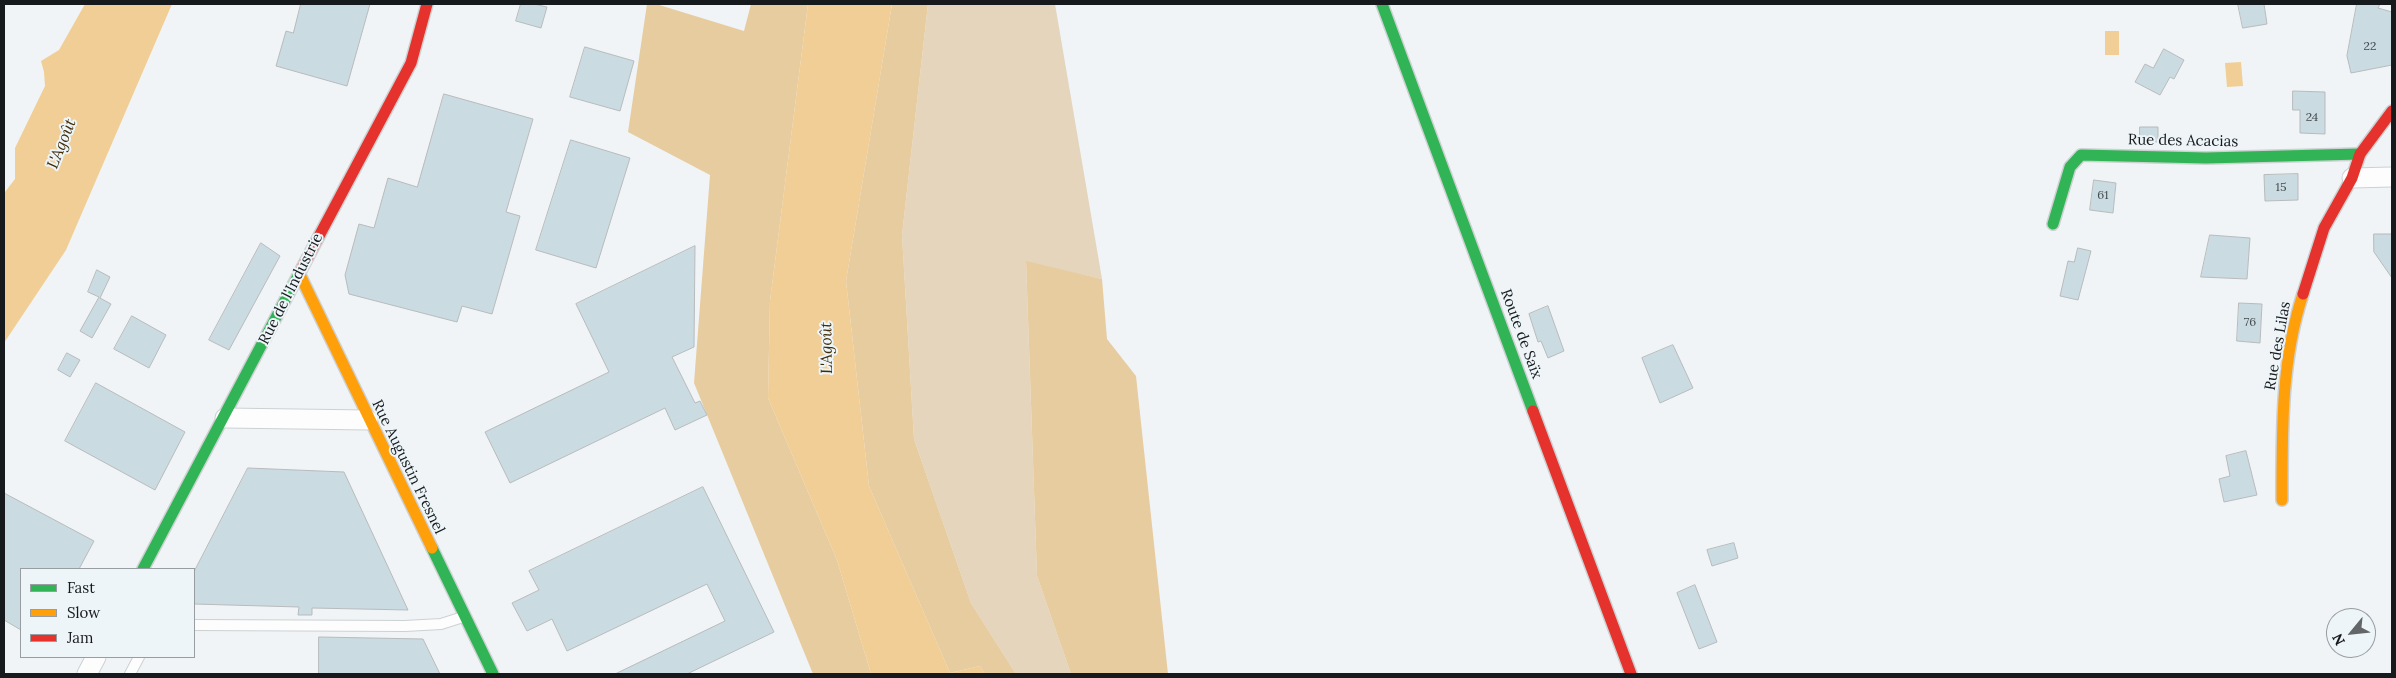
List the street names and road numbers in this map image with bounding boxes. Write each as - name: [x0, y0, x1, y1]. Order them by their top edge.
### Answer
- street label: Rue des Acacias: [2128, 131, 2238, 151]
- street label: Rue de l'Industrie: [255, 230, 327, 348]
- street label: Route de Saïx: [1496, 287, 1546, 381]
- street label: Rue des Lilas: [2261, 300, 2295, 392]
- street label: Rue Augustin Fresnel: [368, 397, 448, 537]

